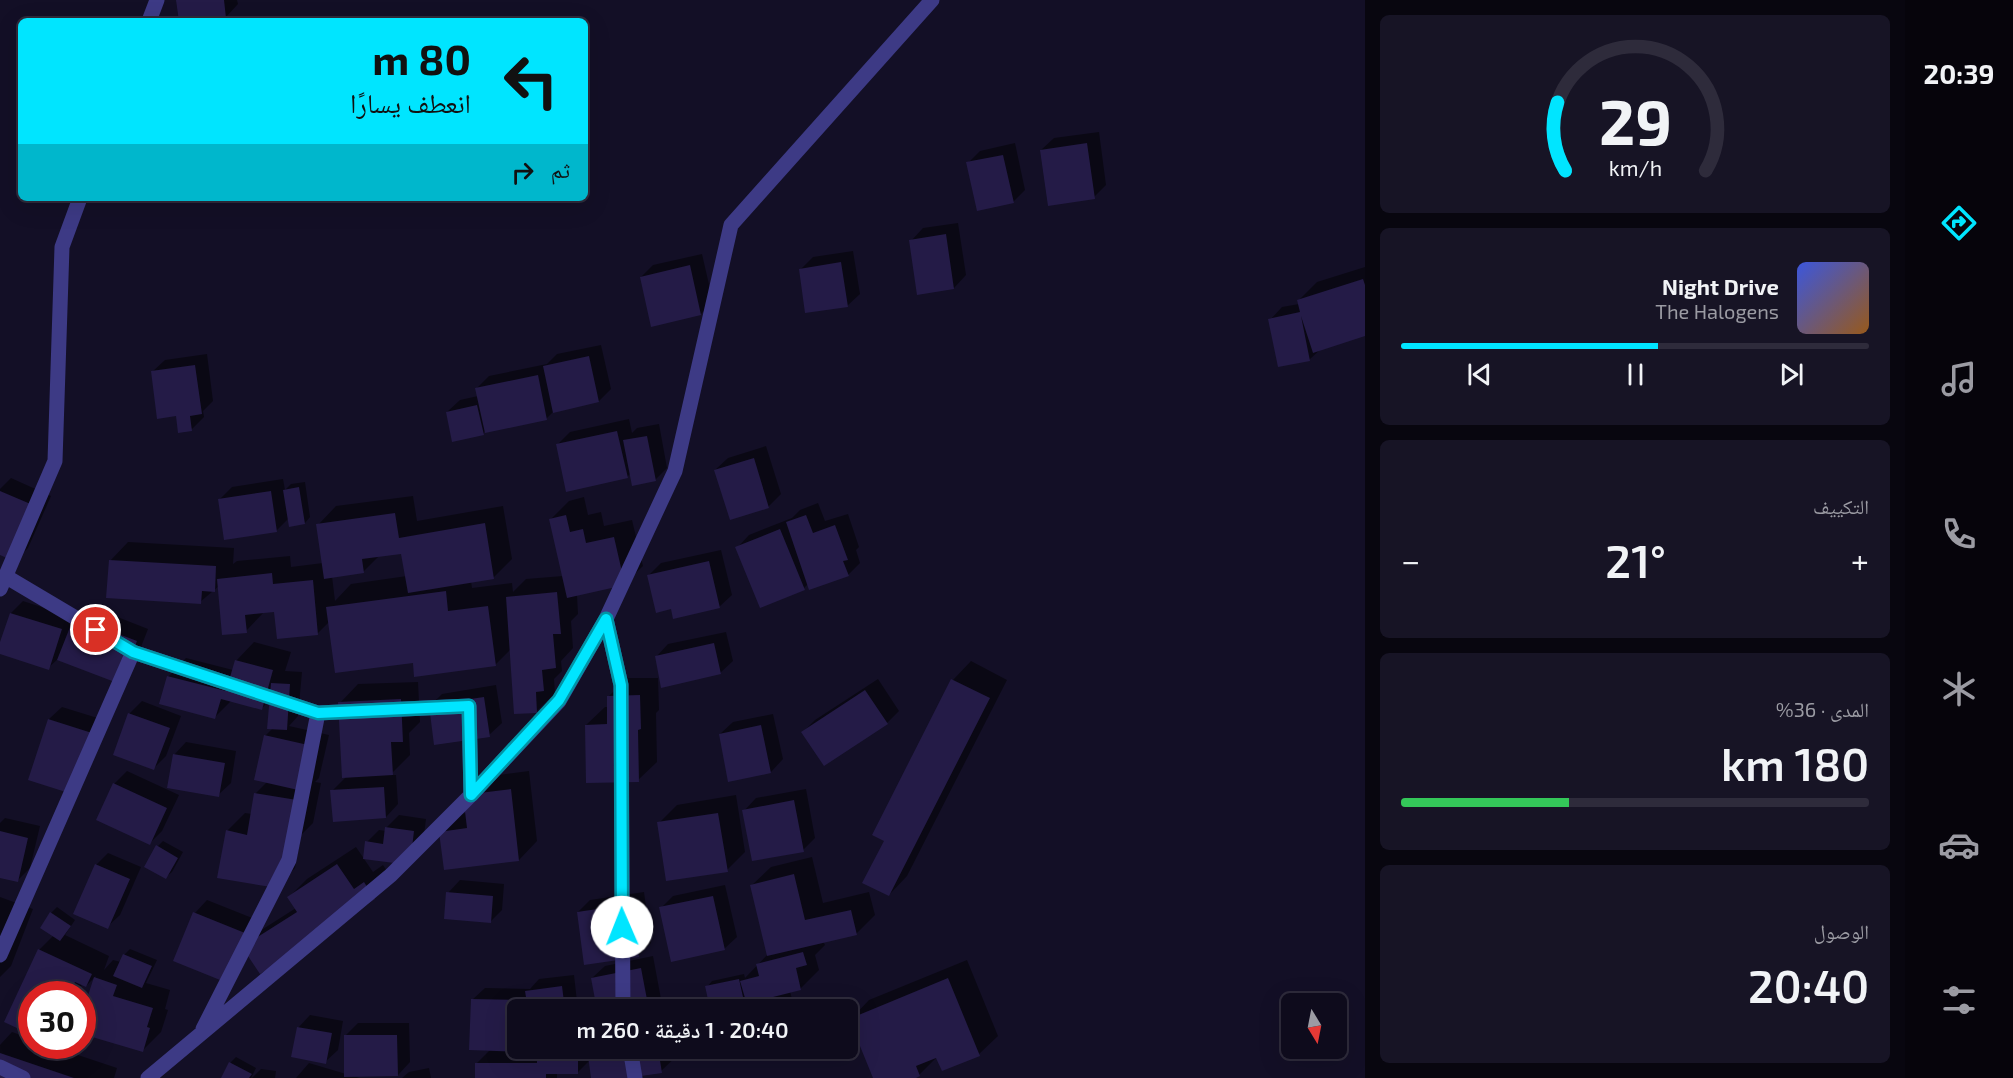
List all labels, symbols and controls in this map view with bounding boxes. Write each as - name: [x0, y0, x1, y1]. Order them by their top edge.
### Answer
- text: 80 m: [372, 33, 471, 83]
- icon: left: [492, 42, 570, 120]
- text: 20:39: [1924, 57, 1994, 89]
- text: 29: [1598, 83, 1672, 158]
- text: انعطف يسارًا: [350, 86, 471, 118]
- text: km/h: [1608, 155, 1662, 180]
- icon: right: [506, 156, 539, 189]
- text: ثم: [551, 156, 570, 182]
- icon: directions: [1938, 202, 1980, 244]
- text: Night Drive: [1662, 273, 1779, 299]
- text: The Halogens: [1655, 299, 1779, 323]
- icon: previous: [1463, 358, 1496, 391]
- icon: pause: [1619, 358, 1652, 391]
- icon: next: [1775, 358, 1808, 391]
- icon: music: [1938, 358, 1980, 400]
- text: التكييف: [1813, 494, 1869, 518]
- icon: phone: [1938, 513, 1980, 555]
- text: 21°: [1605, 533, 1666, 587]
- text: −: [1401, 540, 1420, 580]
- text: +: [1851, 540, 1869, 580]
- pin: [70, 604, 121, 655]
- icon: arrive: [79, 613, 112, 646]
- icon: climate: [1938, 668, 1980, 710]
- text: المدى · 36%: [1776, 697, 1869, 721]
- text: 180 km: [1721, 736, 1869, 790]
- icon: car: [1938, 824, 1980, 866]
- position arrow: [590, 895, 654, 959]
- text: الوصول: [1814, 919, 1869, 943]
- text: 20:40: [1748, 958, 1869, 1012]
- icon: filters: [1938, 979, 1980, 1021]
- speed limit sign: 30: [18, 981, 96, 1059]
- north arrow: [1281, 993, 1347, 1059]
- map controls: [1281, 993, 1347, 1059]
- text: 20:40 · 1 دقيقة · 260 m: [576, 1016, 789, 1042]

